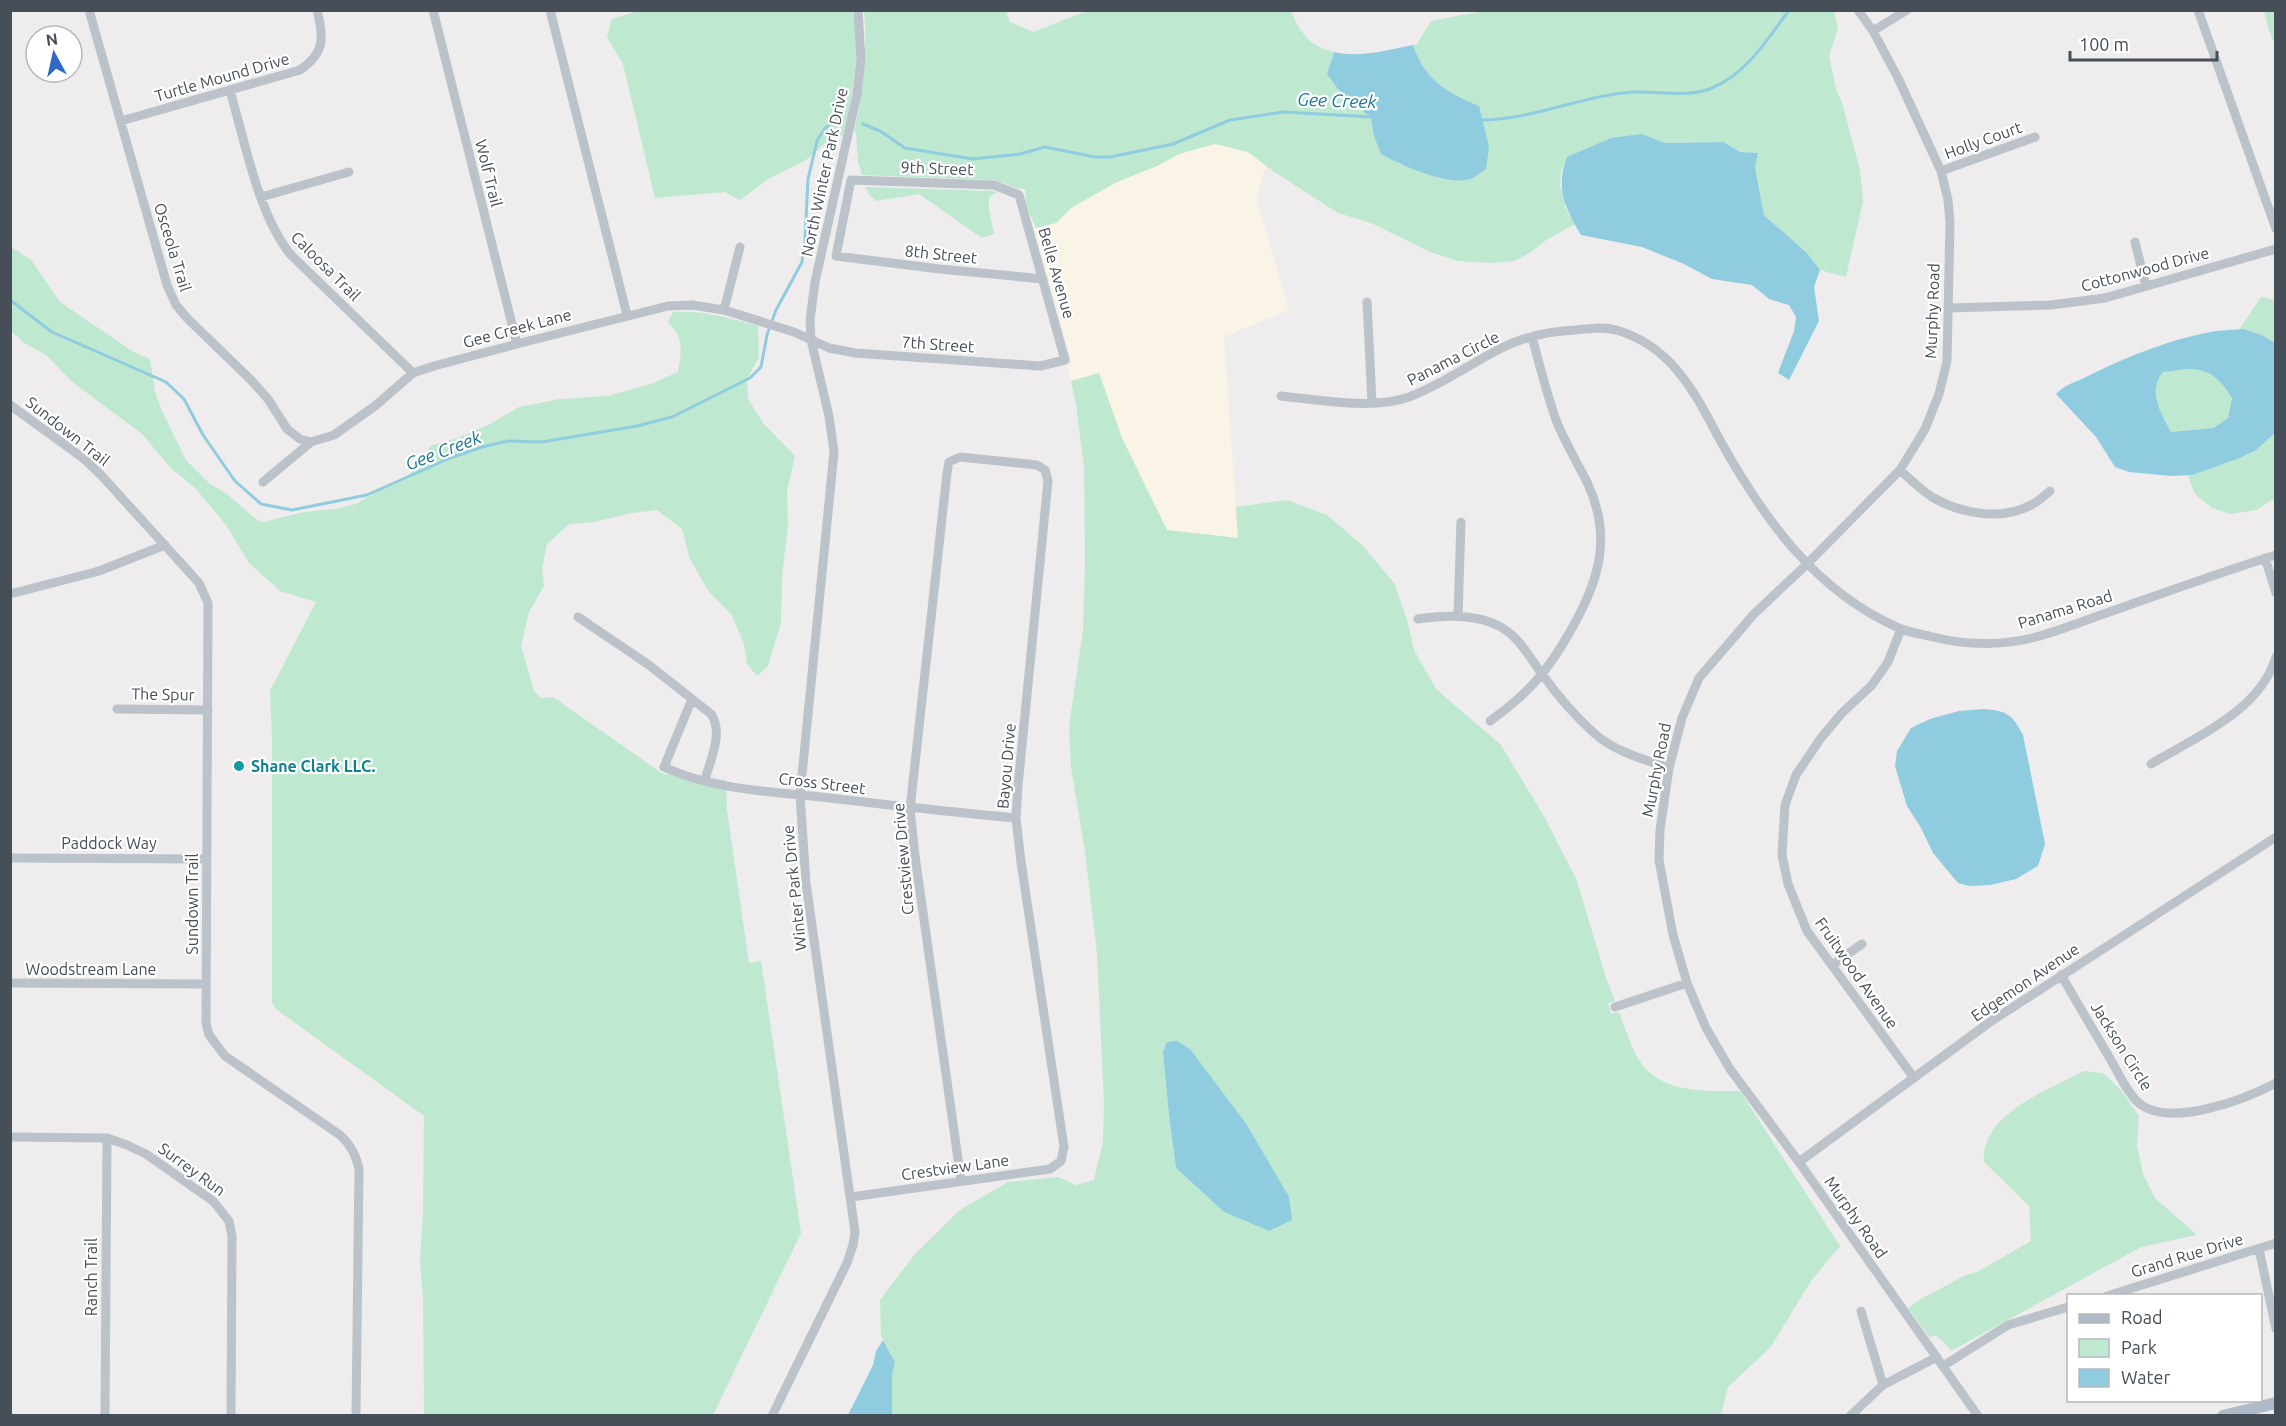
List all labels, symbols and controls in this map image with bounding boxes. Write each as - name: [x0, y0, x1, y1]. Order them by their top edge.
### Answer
- north arrow: [24, 24, 84, 84]
- scale bar: [2070, 24, 2217, 62]
- text: N: [45, 29, 59, 49]
- text: 100 m: [2079, 34, 2129, 54]
- street label: Turtle Mound Drive: [153, 49, 291, 105]
- street label: North Winter Park Drive: [797, 86, 851, 258]
- water label: Gee Creek: [1297, 89, 1378, 111]
- street label: Holly Court: [1942, 117, 2025, 162]
- street label: Wolf Trail: [472, 138, 506, 208]
- street label: 9th Street: [900, 158, 974, 178]
- street label: Osceola Trail: [151, 200, 195, 294]
- street label: Belle Avenue: [1035, 225, 1079, 321]
- street label: Caloosa Trail: [288, 228, 364, 304]
- street label: 8th Street: [904, 241, 979, 267]
- street label: Cottonwood Drive: [2079, 243, 2211, 295]
- street label: Murphy Road: [1921, 263, 1943, 359]
- street label: Gee Creek Lane: [461, 305, 573, 351]
- street label: Panama Circle: [1404, 327, 1502, 389]
- street label: 7th Street: [901, 332, 976, 356]
- street label: Sundown Trail: [23, 393, 113, 469]
- water label: Gee Creek: [402, 426, 484, 474]
- street label: Panama Road: [2016, 586, 2114, 632]
- street label: The Spur: [131, 684, 195, 704]
- street label: Murphy Road: [1638, 721, 1674, 819]
- street label: Bayou Drive: [993, 722, 1019, 810]
- place label: Shane Clark LLC.: [251, 757, 376, 775]
- marker: Shane Clark LLC.: [232, 759, 246, 773]
- street label: Cross Street: [778, 769, 867, 797]
- street label: Crestview Drive: [889, 802, 917, 916]
- street label: Winter Park Drive: [778, 824, 810, 952]
- street label: Paddock Way: [61, 834, 157, 852]
- street label: Sundown Trail: [183, 853, 201, 955]
- street label: Fruitwood Avenue: [1812, 914, 1902, 1032]
- street label: Edgemon Avenue: [1968, 939, 2082, 1025]
- street label: Woodstream Lane: [26, 960, 156, 978]
- street label: Jackson Circle: [2088, 998, 2156, 1094]
- street label: Surrey Run: [155, 1139, 229, 1199]
- street label: Crestview Lane: [900, 1151, 1010, 1183]
- street label: Murphy Road: [1821, 1173, 1891, 1261]
- street label: Grand Rue Drive: [2129, 1229, 2245, 1281]
- street label: Ranch Trail: [82, 1238, 100, 1316]
- legend: [2067, 1294, 2262, 1402]
- text: Road: [2121, 1307, 2163, 1327]
- text: Park: [2121, 1337, 2157, 1357]
- text: Water: [2121, 1367, 2171, 1387]

